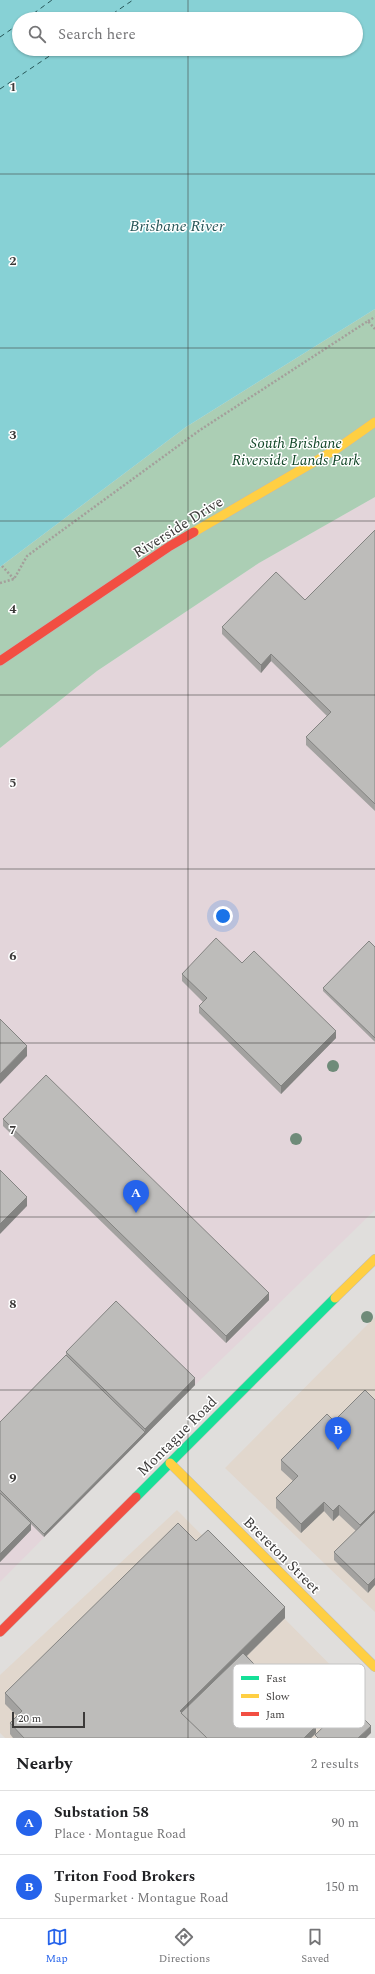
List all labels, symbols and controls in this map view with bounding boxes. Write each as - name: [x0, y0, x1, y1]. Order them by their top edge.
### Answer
- search box: [12, 12, 363, 56]
- icon: search: [26, 23, 48, 45]
- text: Search here: [58, 23, 136, 46]
- text: 1: [9, 77, 17, 97]
- water label: Brisbane River: [130, 214, 225, 238]
- text: 2: [9, 251, 17, 271]
- text: 3: [9, 425, 17, 445]
- park label: South Brisbane Riverside Lands Park: [232, 432, 360, 472]
- street label: Riverside Drive: [129, 491, 228, 564]
- text: 4: [9, 599, 17, 619]
- text: 5: [9, 773, 17, 793]
- your location: [213, 906, 233, 926]
- text: 6: [9, 946, 17, 966]
- text: 7: [9, 1120, 17, 1140]
- pin: A: [123, 1180, 149, 1213]
- text: 8: [9, 1294, 17, 1314]
- street label: Montague Road: [132, 1391, 223, 1482]
- pin: B: [325, 1417, 351, 1450]
- text: 9: [9, 1468, 17, 1488]
- street label: Brereton Street: [238, 1511, 326, 1599]
- legend: [233, 1664, 365, 1728]
- text: Fast: [266, 1670, 287, 1687]
- text: Slow: [266, 1688, 290, 1705]
- text: Jam: [266, 1706, 285, 1723]
- scale bar: [12, 1710, 85, 1729]
- text: 20 m: [18, 1710, 41, 1727]
- text: Nearby: [16, 1751, 72, 1777]
- text: 2 results: [311, 1754, 359, 1774]
- text: Substation 58: [54, 1801, 149, 1824]
- text: A: [24, 1813, 34, 1833]
- text: 90 m: [332, 1813, 359, 1833]
- text: Place · Montague Road: [54, 1824, 186, 1844]
- text: Triton Food Brokers: [54, 1865, 195, 1888]
- text: B: [24, 1877, 34, 1897]
- text: 150 m: [325, 1877, 359, 1897]
- text: Supermarket · Montague Road: [54, 1888, 229, 1908]
- tab: Map: [46, 1926, 68, 1967]
- tab: Directions: [159, 1926, 210, 1967]
- tab: Saved: [301, 1926, 329, 1967]

